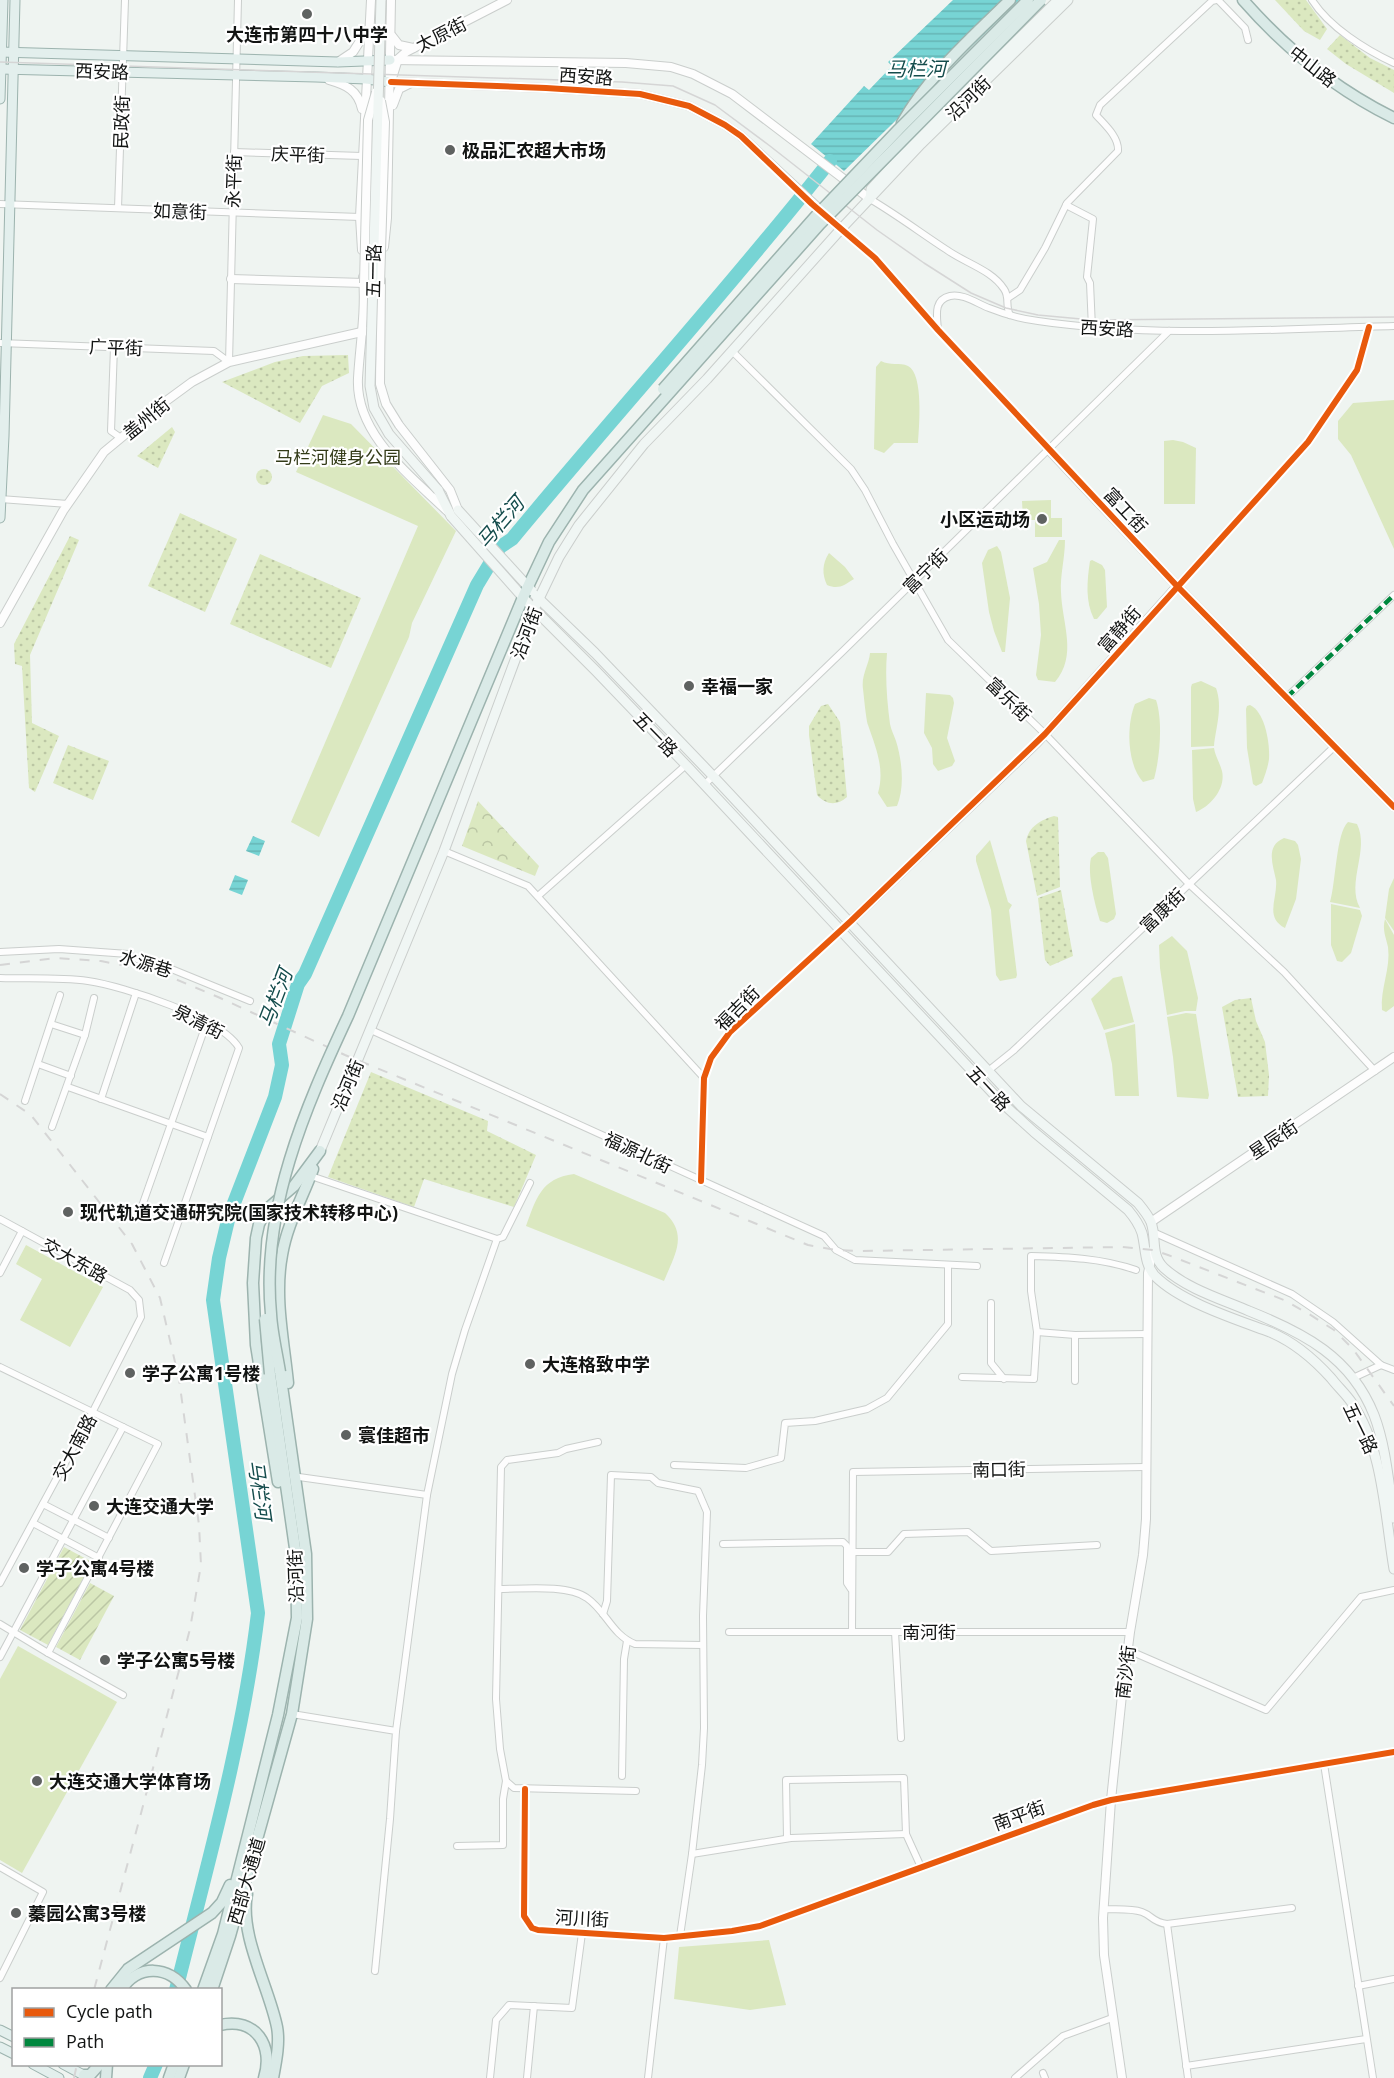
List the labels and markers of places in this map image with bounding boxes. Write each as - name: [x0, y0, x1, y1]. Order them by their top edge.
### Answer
- marker: 大连市第四十八中学: [300, 7, 314, 21]
- place label: 大连市第四十八中学: [226, 22, 388, 46]
- place label: 极品汇农超大市场: [462, 138, 606, 162]
- marker: 极品汇农超大市场: [443, 143, 457, 157]
- place label: 小区运动场: [940, 507, 1030, 531]
- marker: 小区运动场: [1035, 512, 1049, 526]
- place label: 幸福一家: [701, 674, 773, 698]
- marker: 幸福一家: [682, 679, 696, 693]
- place label: 现代轨道交通研究院(国家技术转移中心): [80, 1200, 398, 1224]
- marker: 现代轨道交通研究院(国家技术转移中心): [61, 1205, 75, 1219]
- place label: 大连格致中学: [542, 1352, 650, 1376]
- marker: 大连格致中学: [523, 1357, 537, 1371]
- place label: 学子公寓1号楼: [142, 1361, 260, 1385]
- marker: 学子公寓1号楼: [123, 1366, 137, 1380]
- place label: 寰佳超市: [358, 1423, 430, 1447]
- marker: 寰佳超市: [339, 1428, 353, 1442]
- place label: 大连交通大学: [106, 1494, 214, 1518]
- marker: 大连交通大学: [87, 1499, 101, 1513]
- place label: 学子公寓4号楼: [36, 1556, 154, 1580]
- marker: 学子公寓4号楼: [17, 1561, 31, 1575]
- place label: 学子公寓5号楼: [117, 1648, 235, 1672]
- marker: 学子公寓5号楼: [98, 1653, 112, 1667]
- place label: 大连交通大学体育场: [49, 1769, 211, 1793]
- marker: 大连交通大学体育场: [30, 1774, 44, 1788]
- place label: 蓁园公寓3号楼: [28, 1901, 146, 1925]
- marker: 蓁园公寓3号楼: [9, 1906, 23, 1920]

